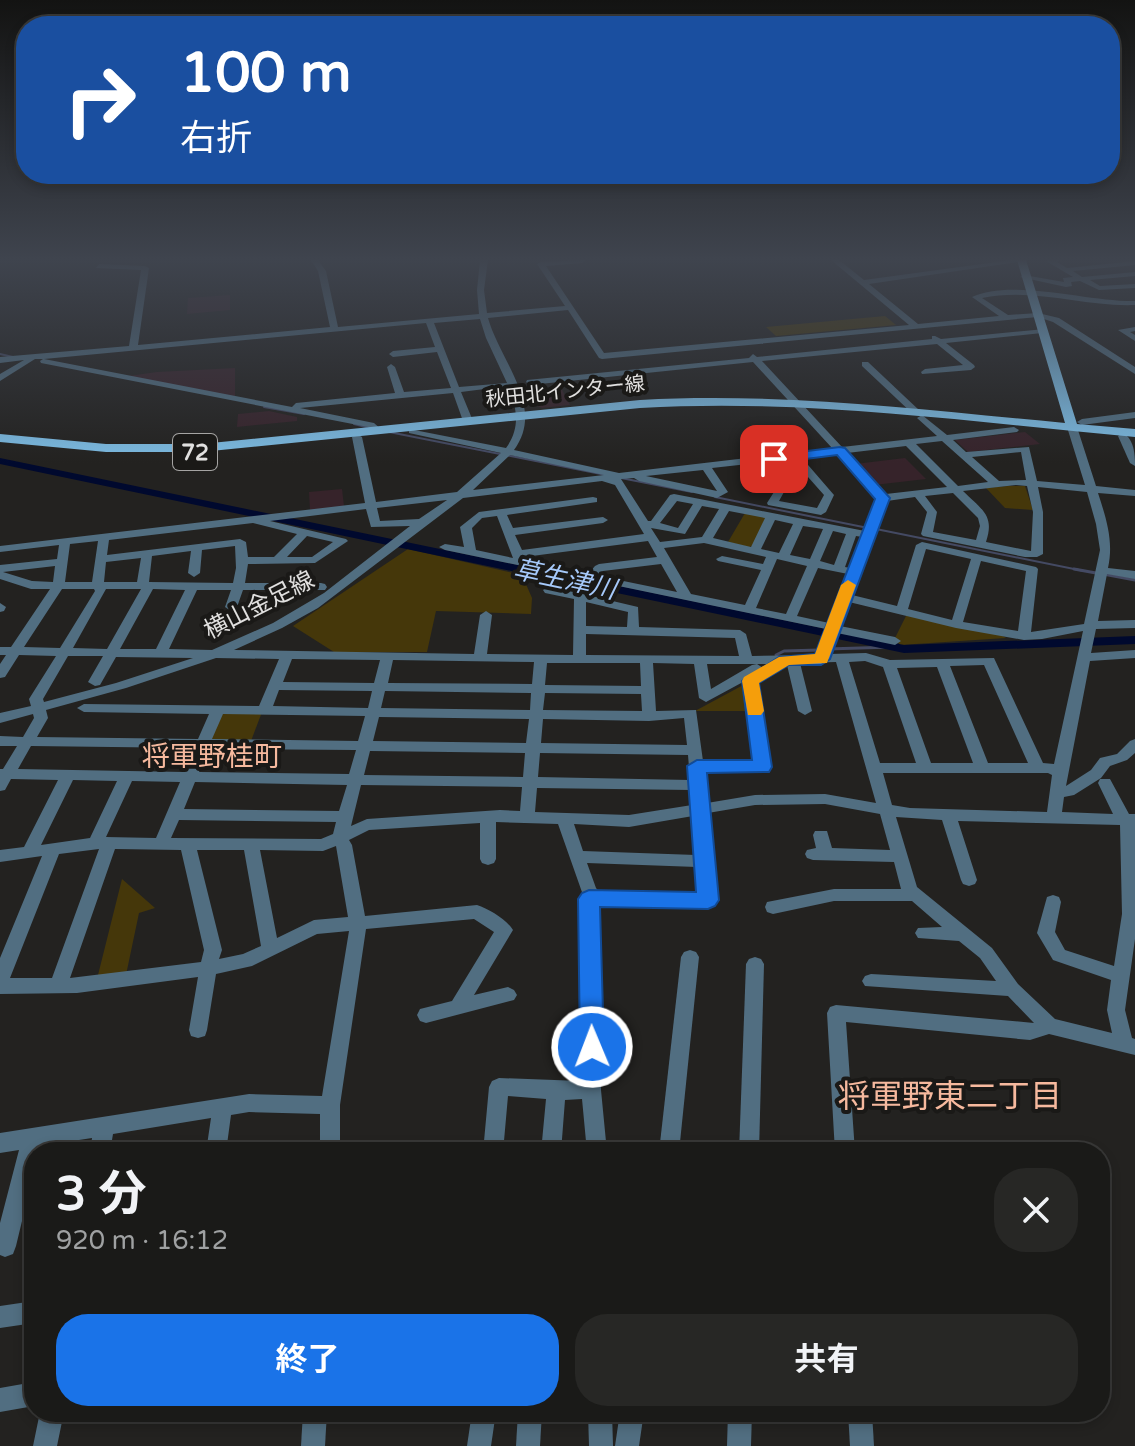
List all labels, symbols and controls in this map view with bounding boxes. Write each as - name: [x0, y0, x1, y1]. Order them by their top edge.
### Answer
- text: 100 m: [180, 40, 351, 107]
- icon: right: [48, 48, 152, 152]
- text: 右折: [180, 117, 252, 160]
- street label: 秋田北インター線: [484, 372, 646, 412]
- pin: [740, 425, 808, 493]
- road number: 72: [173, 434, 217, 470]
- icon: arrive: [752, 437, 796, 481]
- water label: 草生津川: [511, 554, 622, 606]
- street label: 横山金足線: [199, 565, 319, 646]
- district label: 将軍野桂町: [142, 740, 282, 774]
- position arrow: [550, 1005, 634, 1089]
- district label: 将軍野東二丁目: [838, 1078, 1062, 1116]
- text: 3 分: [56, 1166, 147, 1224]
- button: close: [994, 1168, 1078, 1252]
- text: 920 m · 16:12: [56, 1225, 228, 1256]
- button: 終了: [56, 1314, 559, 1406]
- button: 共有: [575, 1314, 1078, 1406]

